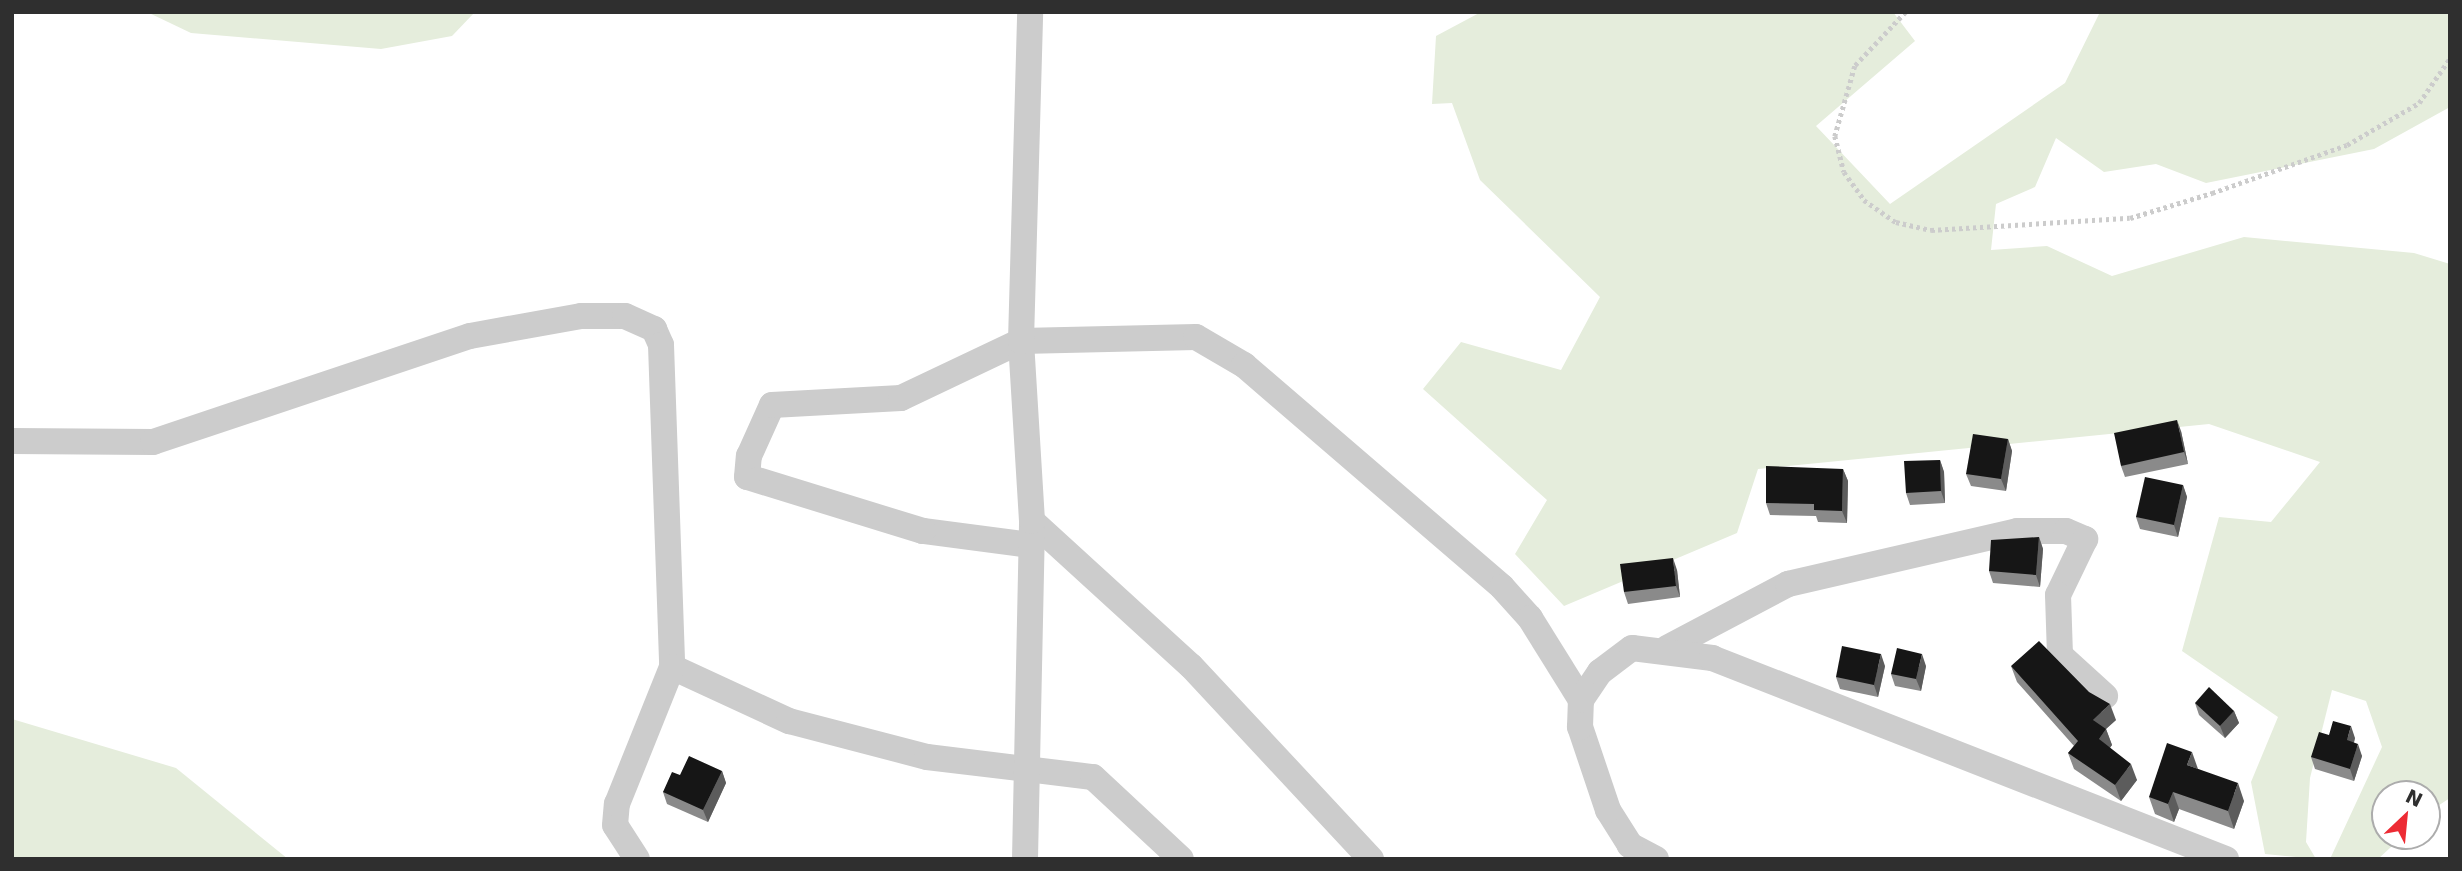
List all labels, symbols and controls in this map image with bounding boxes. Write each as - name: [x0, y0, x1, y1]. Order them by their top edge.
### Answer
- north arrow: [2371, 780, 2441, 850]
- text: N: [2402, 785, 2426, 811]

